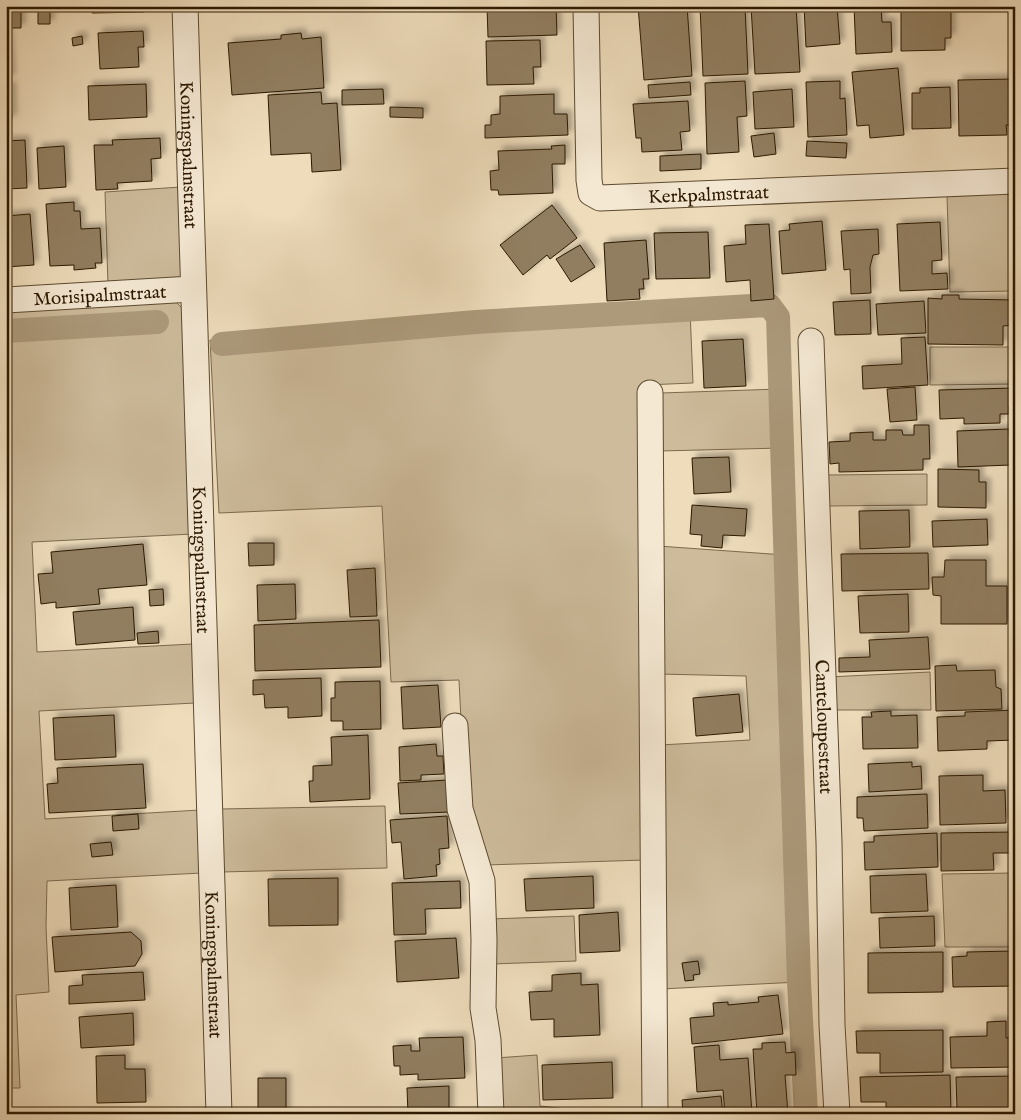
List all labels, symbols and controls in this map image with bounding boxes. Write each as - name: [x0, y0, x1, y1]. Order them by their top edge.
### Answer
- street label: Koningspalmstraat: [173, 81, 202, 230]
- street label: Kerkpalmstraat: [647, 181, 770, 210]
- street label: Morisipalmstraat: [33, 281, 168, 312]
- street label: Koningspalmstraat: [186, 486, 214, 635]
- street label: Canteloupestraat: [808, 659, 837, 795]
- street label: Koningspalmstraat: [198, 890, 227, 1039]

